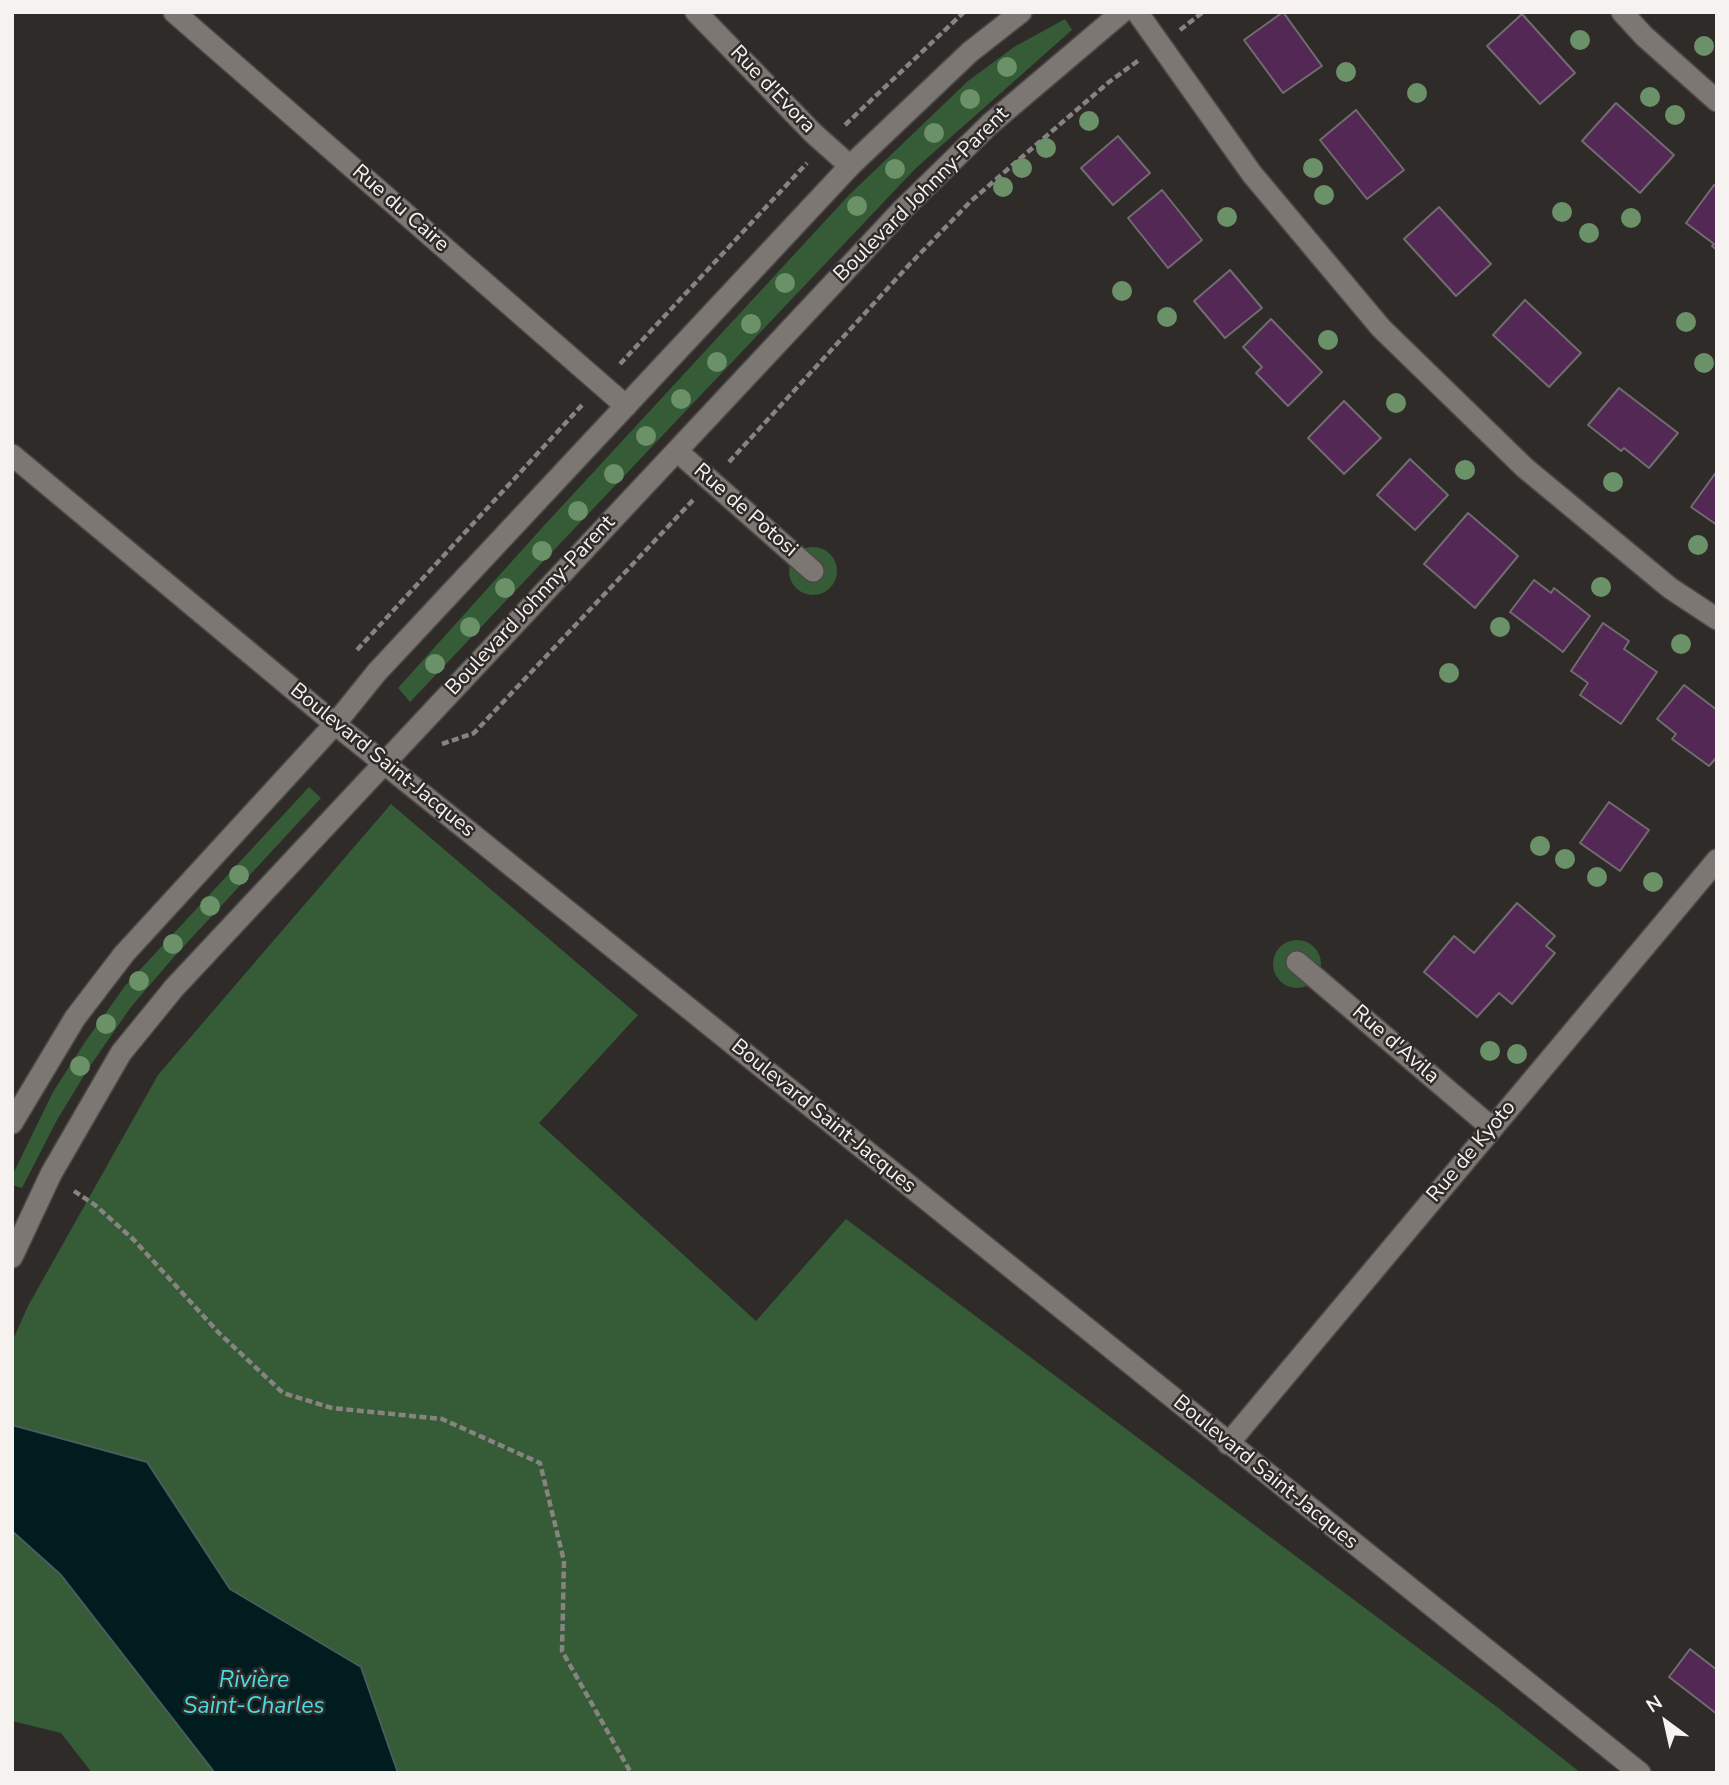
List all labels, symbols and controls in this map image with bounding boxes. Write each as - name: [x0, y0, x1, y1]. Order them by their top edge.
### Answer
- street label: Rue d'Evora: [724, 41, 820, 139]
- street label: Boulevard Johnny-Parent: [829, 102, 1015, 288]
- street label: Rue du Caire: [346, 160, 454, 258]
- street label: Rue de Potosi: [688, 459, 802, 563]
- street label: Boulevard Johnny-Parent: [441, 511, 621, 701]
- street label: Boulevard Saint-Jacques: [284, 679, 480, 843]
- street label: Rue d'Avila: [1346, 1000, 1444, 1090]
- street label: Boulevard Saint-Jacques: [725, 1035, 921, 1199]
- street label: Rue de Kyoto: [1422, 1096, 1522, 1208]
- street label: Boulevard Saint-Jacques: [1167, 1391, 1363, 1555]
- water label: Rivière Saint-Charles: [183, 1667, 325, 1721]
- north arrow: [1631, 1687, 1701, 1757]
- text: N: [1642, 1690, 1668, 1719]

